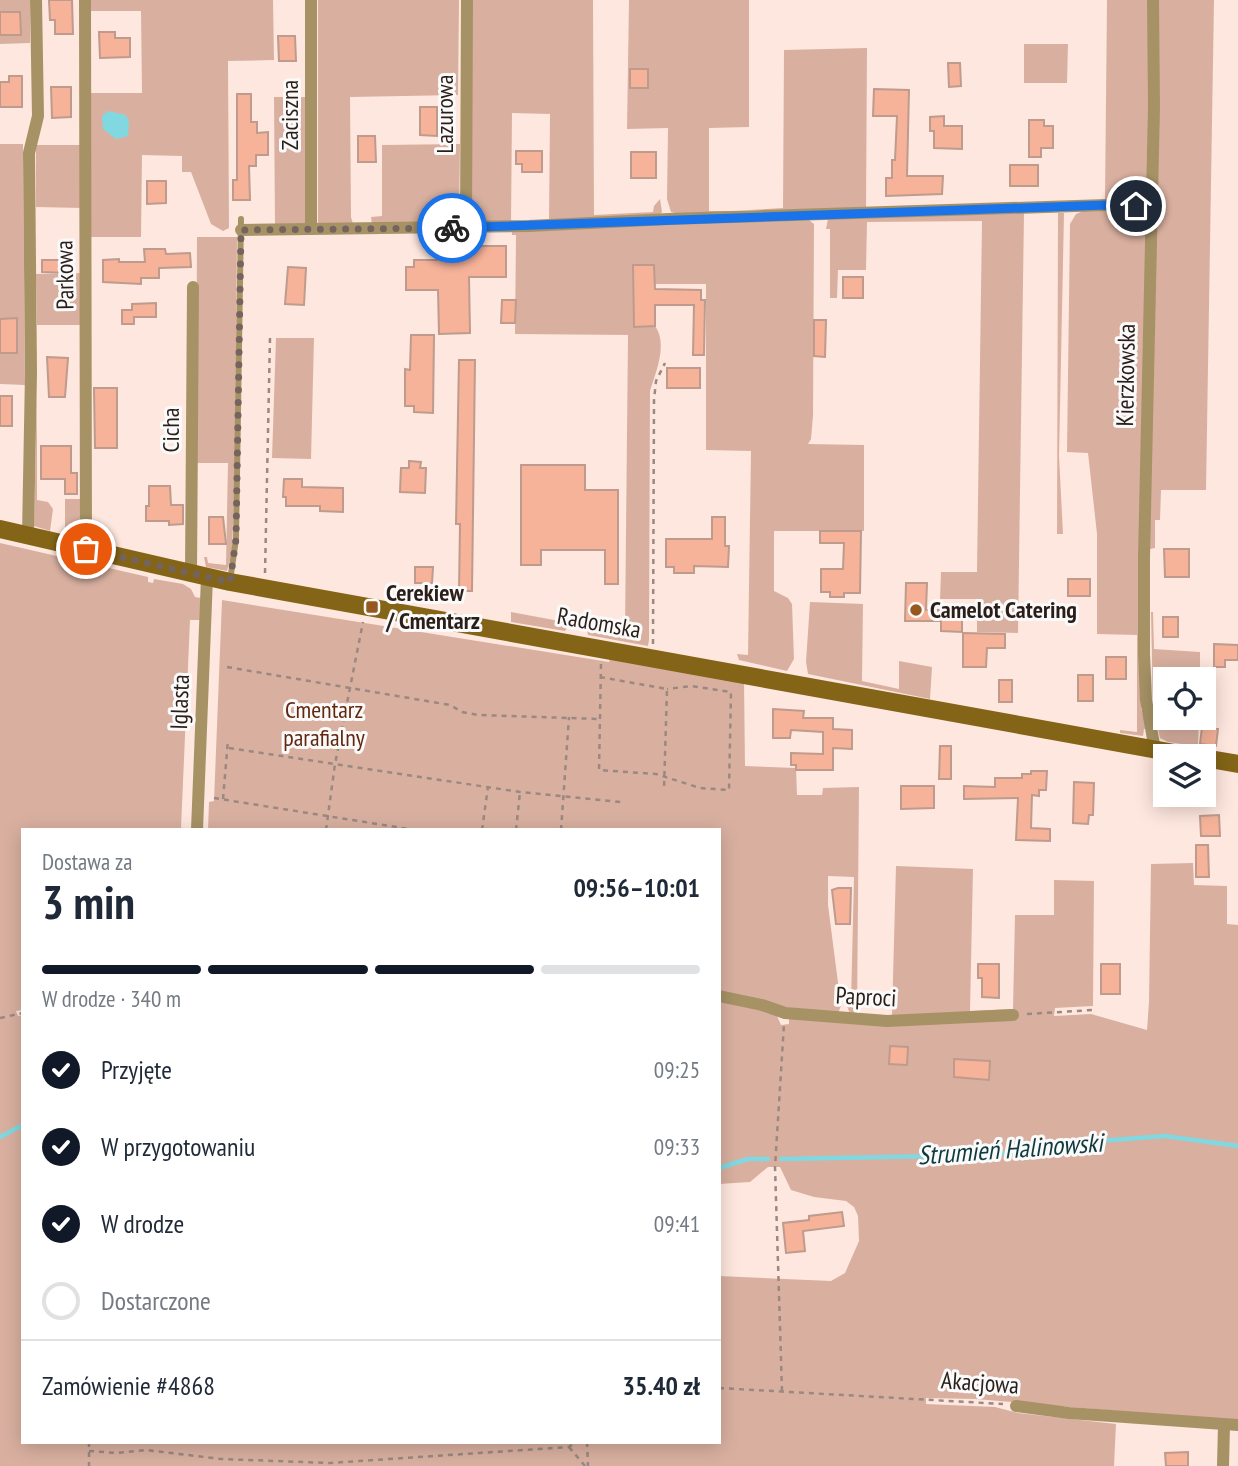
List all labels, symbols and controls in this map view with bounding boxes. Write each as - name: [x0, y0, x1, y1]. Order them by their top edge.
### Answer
- street label: Lazurowa: [429, 75, 460, 153]
- street label: Zaciszna: [274, 80, 305, 150]
- pin: [1106, 176, 1166, 236]
- icon: home: [1117, 187, 1155, 225]
- courier: [417, 193, 487, 263]
- icon: bike: [433, 209, 471, 247]
- street label: Parkowa: [48, 240, 81, 310]
- street label: Kierzkowska: [1109, 323, 1142, 427]
- street label: Cicha: [155, 408, 186, 452]
- pin: [56, 519, 116, 579]
- icon: bag: [67, 530, 105, 568]
- place label: Cerekiew / Cmentarz: [385, 577, 480, 636]
- place label: Camelot Catering: [930, 594, 1077, 625]
- marker: Cerekiew / Cmentarz: [364, 599, 380, 615]
- street label: Radomska: [555, 600, 643, 645]
- marker: Camelot Catering: [908, 602, 924, 618]
- map controls: [1153, 667, 1216, 807]
- button: locate: [1153, 667, 1216, 730]
- street label: Iglasta: [163, 674, 196, 730]
- park label: Cmentarz parafialny: [283, 694, 365, 753]
- button: layers: [1153, 744, 1216, 807]
- text: Dostawa za: [42, 847, 132, 876]
- text: 09:56–10:01: [573, 871, 700, 904]
- text: 3 min: [42, 872, 135, 932]
- street label: Paproci: [835, 979, 897, 1014]
- text: W drodze · 340 m: [42, 984, 181, 1013]
- icon: check: [42, 1051, 80, 1089]
- text: Przyjęte: [101, 1053, 172, 1086]
- text: 09:25: [654, 1055, 700, 1084]
- water label: Strumień Halinowski: [916, 1125, 1107, 1171]
- icon: check: [42, 1128, 80, 1166]
- text: W przygotowaniu: [101, 1130, 255, 1163]
- text: 09:33: [654, 1132, 700, 1161]
- icon: check: [42, 1205, 80, 1243]
- text: W drodze: [101, 1207, 184, 1240]
- text: 09:41: [654, 1209, 700, 1238]
- text: Dostarczone: [101, 1284, 211, 1317]
- street label: Akacjowa: [940, 1364, 1020, 1401]
- text: Zamówienie #4868: [42, 1369, 215, 1402]
- text: 35.40 zł: [623, 1369, 700, 1402]

